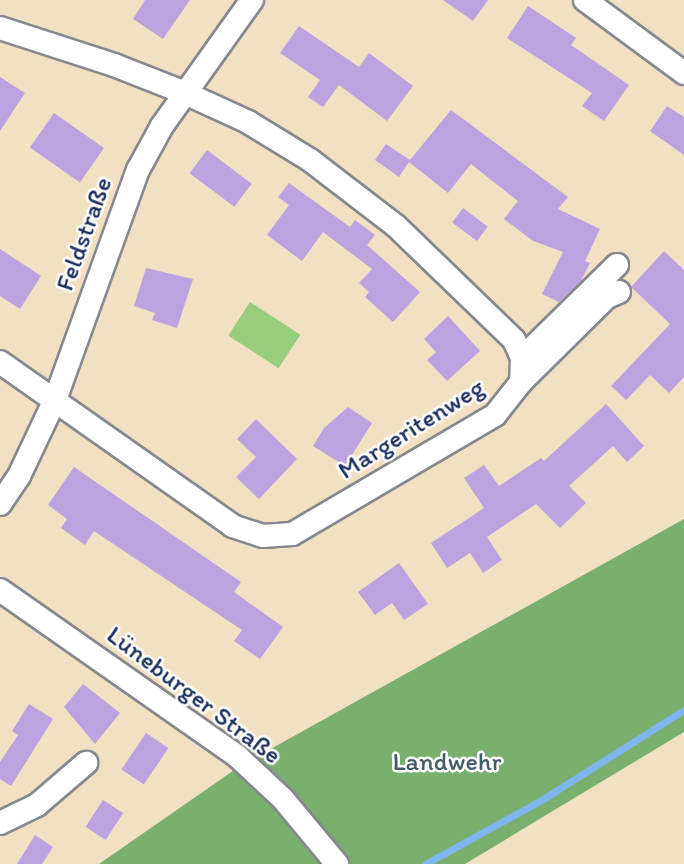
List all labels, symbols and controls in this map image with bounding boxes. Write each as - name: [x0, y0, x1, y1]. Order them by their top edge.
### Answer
- street label: Feldstraße: [49, 173, 119, 295]
- street label: Margeritenweg: [332, 372, 490, 486]
- street label: Lüneburger Straße: [101, 619, 287, 771]
- park label: Landwehr: [392, 746, 502, 778]

